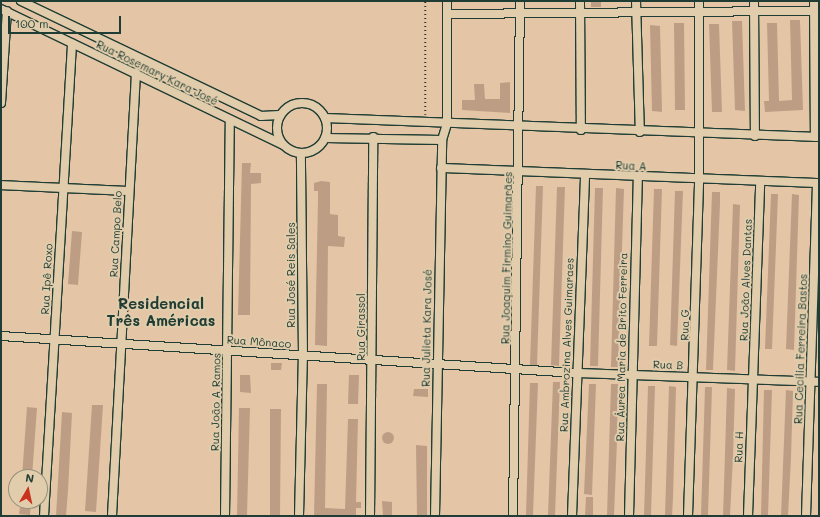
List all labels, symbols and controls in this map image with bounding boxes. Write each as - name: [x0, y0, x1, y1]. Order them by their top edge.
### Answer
- scale bar: [10, 8, 123, 34]
- text: 100 m: [15, 15, 49, 31]
- street label: Rua Rosemary Kara José: [94, 38, 220, 108]
- street label: Rua A: [615, 159, 647, 173]
- street label: Rua Joaquim Firmino Guimarães: [499, 172, 515, 344]
- street label: Rua Campo Belo: [107, 190, 125, 278]
- street label: Rua João Alves Dantas: [737, 219, 755, 341]
- street label: Rua José Reis Sales: [284, 222, 298, 328]
- street label: Rua Ipê Roxo: [39, 243, 55, 315]
- street label: Rua Áurea Maria de Brito Ferreira: [614, 253, 630, 441]
- street label: Rua Ambrozina Alves Guimaraes: [557, 258, 577, 432]
- street label: Rua Julieta Kara José: [419, 269, 435, 387]
- street label: Rua Cecília Ferreira Bastos: [792, 274, 810, 424]
- street label: Rua Girassol: [354, 293, 368, 361]
- district label: Residencial Três Américas: [107, 294, 215, 329]
- street label: Rua G: [678, 309, 692, 341]
- street label: Rua Mônaco: [226, 333, 292, 351]
- street label: Rua João A Ramos: [209, 353, 223, 451]
- street label: Rua B: [653, 358, 683, 372]
- street label: Rua H: [732, 431, 746, 463]
- north arrow: [8, 469, 48, 509]
- text: N: [24, 470, 35, 486]

